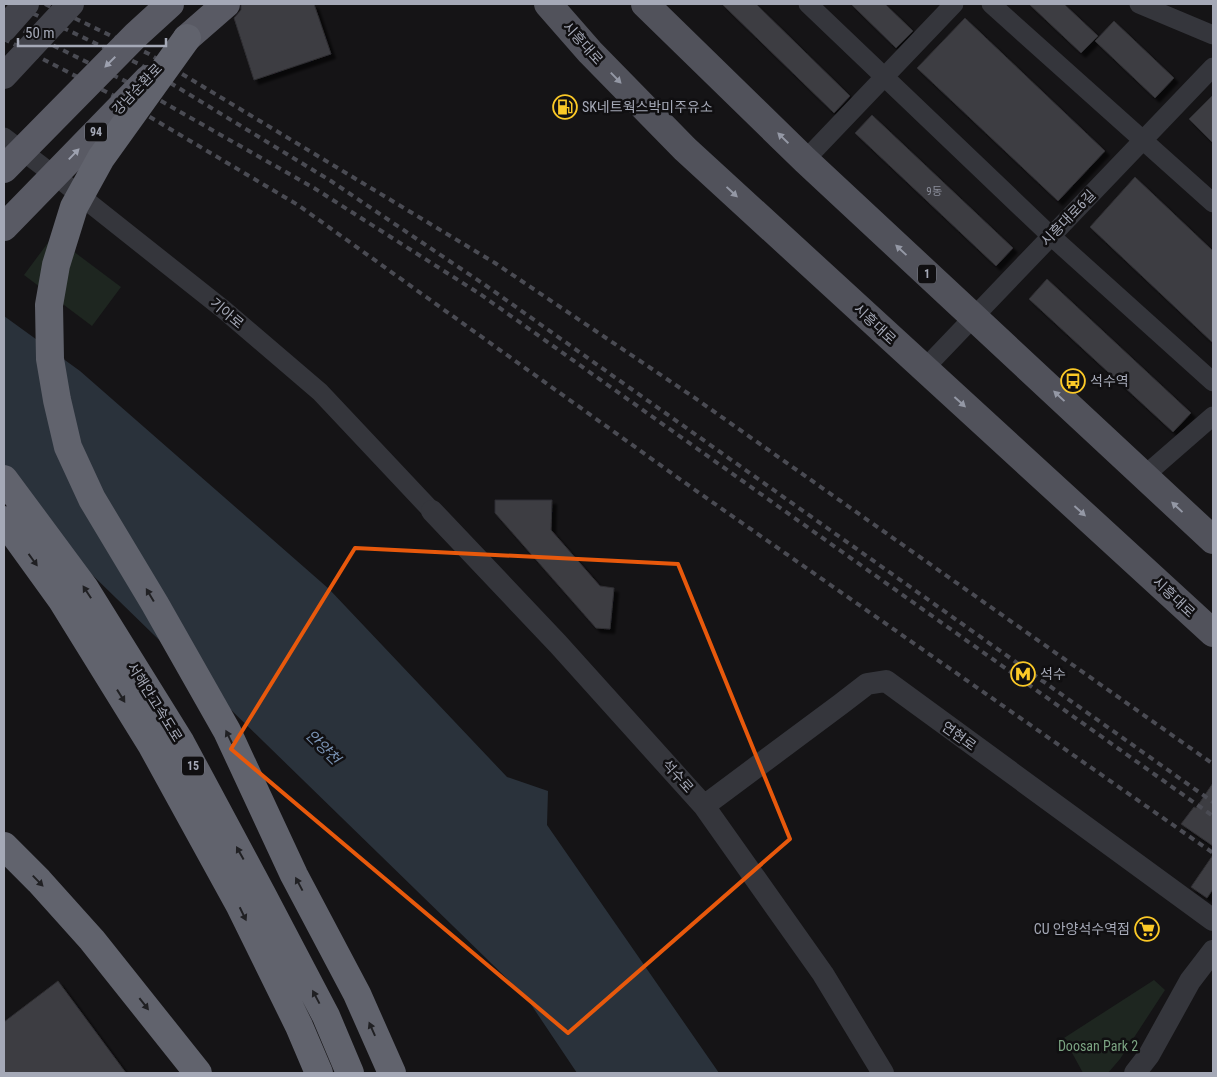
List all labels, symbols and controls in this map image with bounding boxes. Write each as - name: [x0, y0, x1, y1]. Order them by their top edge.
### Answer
- scale bar: [18, 15, 165, 47]
- street label: 시흥대로: [560, 18, 606, 68]
- text: 50 m: [25, 24, 55, 42]
- one-way arrow: [104, 55, 116, 67]
- street label: 강남순환로: [109, 60, 165, 118]
- one-way arrow: [610, 72, 622, 84]
- fuel station icon: SK네트웍스박미주유소: [552, 94, 578, 120]
- place label: SK네트웍스박미주유소: [582, 99, 713, 115]
- road number: 94: [85, 122, 107, 142]
- one-way arrow: [777, 133, 789, 145]
- one-way arrow: [68, 148, 80, 160]
- house number: 9동: [926, 185, 942, 198]
- one-way arrow: [726, 186, 738, 198]
- street label: 시흥대로6길: [1037, 187, 1099, 249]
- one-way arrow: [895, 244, 907, 256]
- road number: 1: [918, 264, 936, 284]
- street label: 기아로: [207, 294, 247, 332]
- street label: 시흥대로: [851, 301, 899, 347]
- bus stop icon: 석수역: [1060, 368, 1086, 394]
- place label: 석수역: [1090, 373, 1129, 389]
- one-way arrow: [1053, 390, 1065, 402]
- one-way arrow: [953, 396, 965, 408]
- one-way arrow: [1171, 501, 1183, 513]
- one-way arrow: [1073, 505, 1085, 517]
- one-way arrow: [27, 553, 38, 566]
- street label: 시흥대로: [1150, 574, 1198, 620]
- one-way arrow: [82, 586, 92, 599]
- one-way arrow: [145, 589, 154, 602]
- street label: 서해안고속도로: [124, 660, 186, 745]
- metro station icon: 석수: [1010, 661, 1036, 687]
- place label: 석수: [1040, 666, 1066, 682]
- one-way arrow: [116, 689, 126, 702]
- street label: 연현로: [939, 718, 979, 754]
- water label: 안양천: [302, 726, 346, 770]
- one-way arrow: [225, 730, 233, 744]
- road number: 15: [182, 756, 204, 776]
- street label: 석수로: [659, 756, 697, 796]
- one-way arrow: [236, 846, 244, 860]
- one-way arrow: [32, 875, 44, 887]
- one-way arrow: [295, 876, 303, 891]
- one-way arrow: [239, 907, 247, 921]
- supermarket icon: CU 안양석수역점: [1134, 916, 1160, 942]
- place label: CU 안양석수역점: [1034, 921, 1130, 937]
- one-way arrow: [312, 989, 320, 1004]
- one-way arrow: [139, 997, 150, 1010]
- one-way arrow: [368, 1022, 376, 1036]
- park label: Doosan Park 2: [1058, 1038, 1138, 1054]

